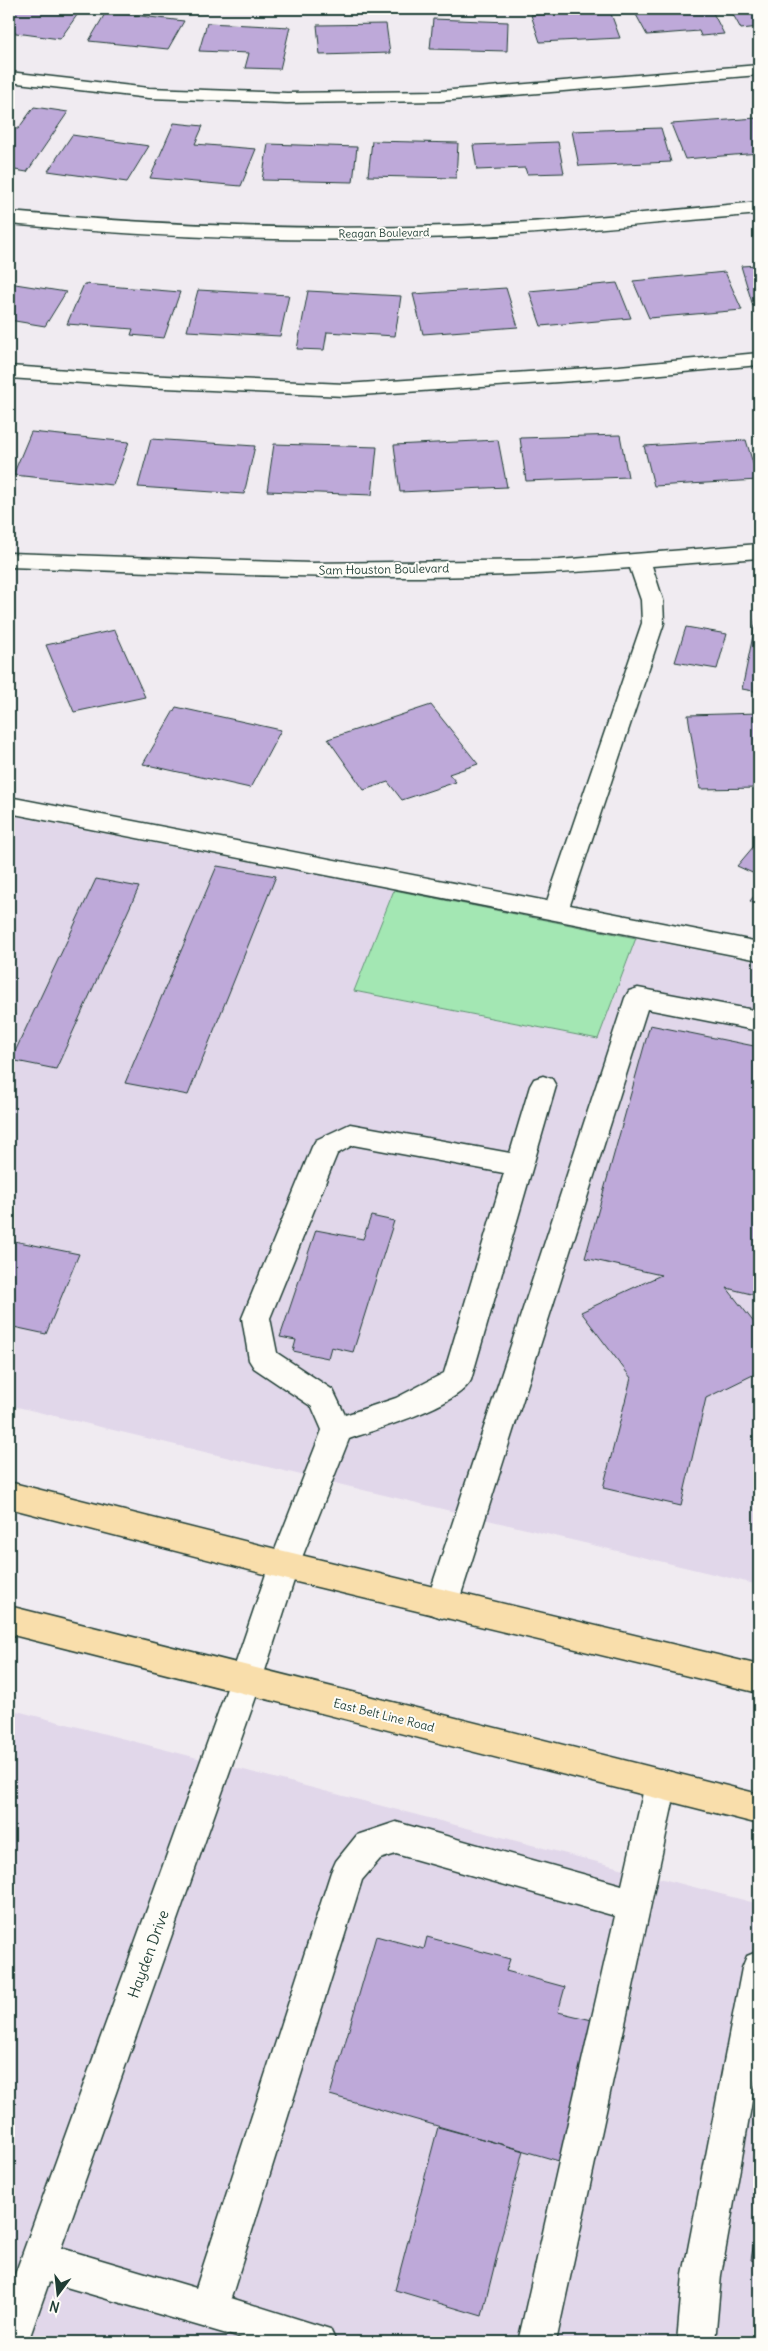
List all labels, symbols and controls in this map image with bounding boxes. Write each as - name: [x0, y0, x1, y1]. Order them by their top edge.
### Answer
- street label: Reagan Boulevard: [338, 225, 430, 241]
- street label: Sam Houston Boulevard: [319, 560, 449, 578]
- street label: East Belt Line Road: [332, 1695, 436, 1735]
- street label: Hayden Drive: [123, 1907, 173, 2001]
- north arrow: [32, 2268, 82, 2318]
- text: N: [48, 2297, 62, 2317]

